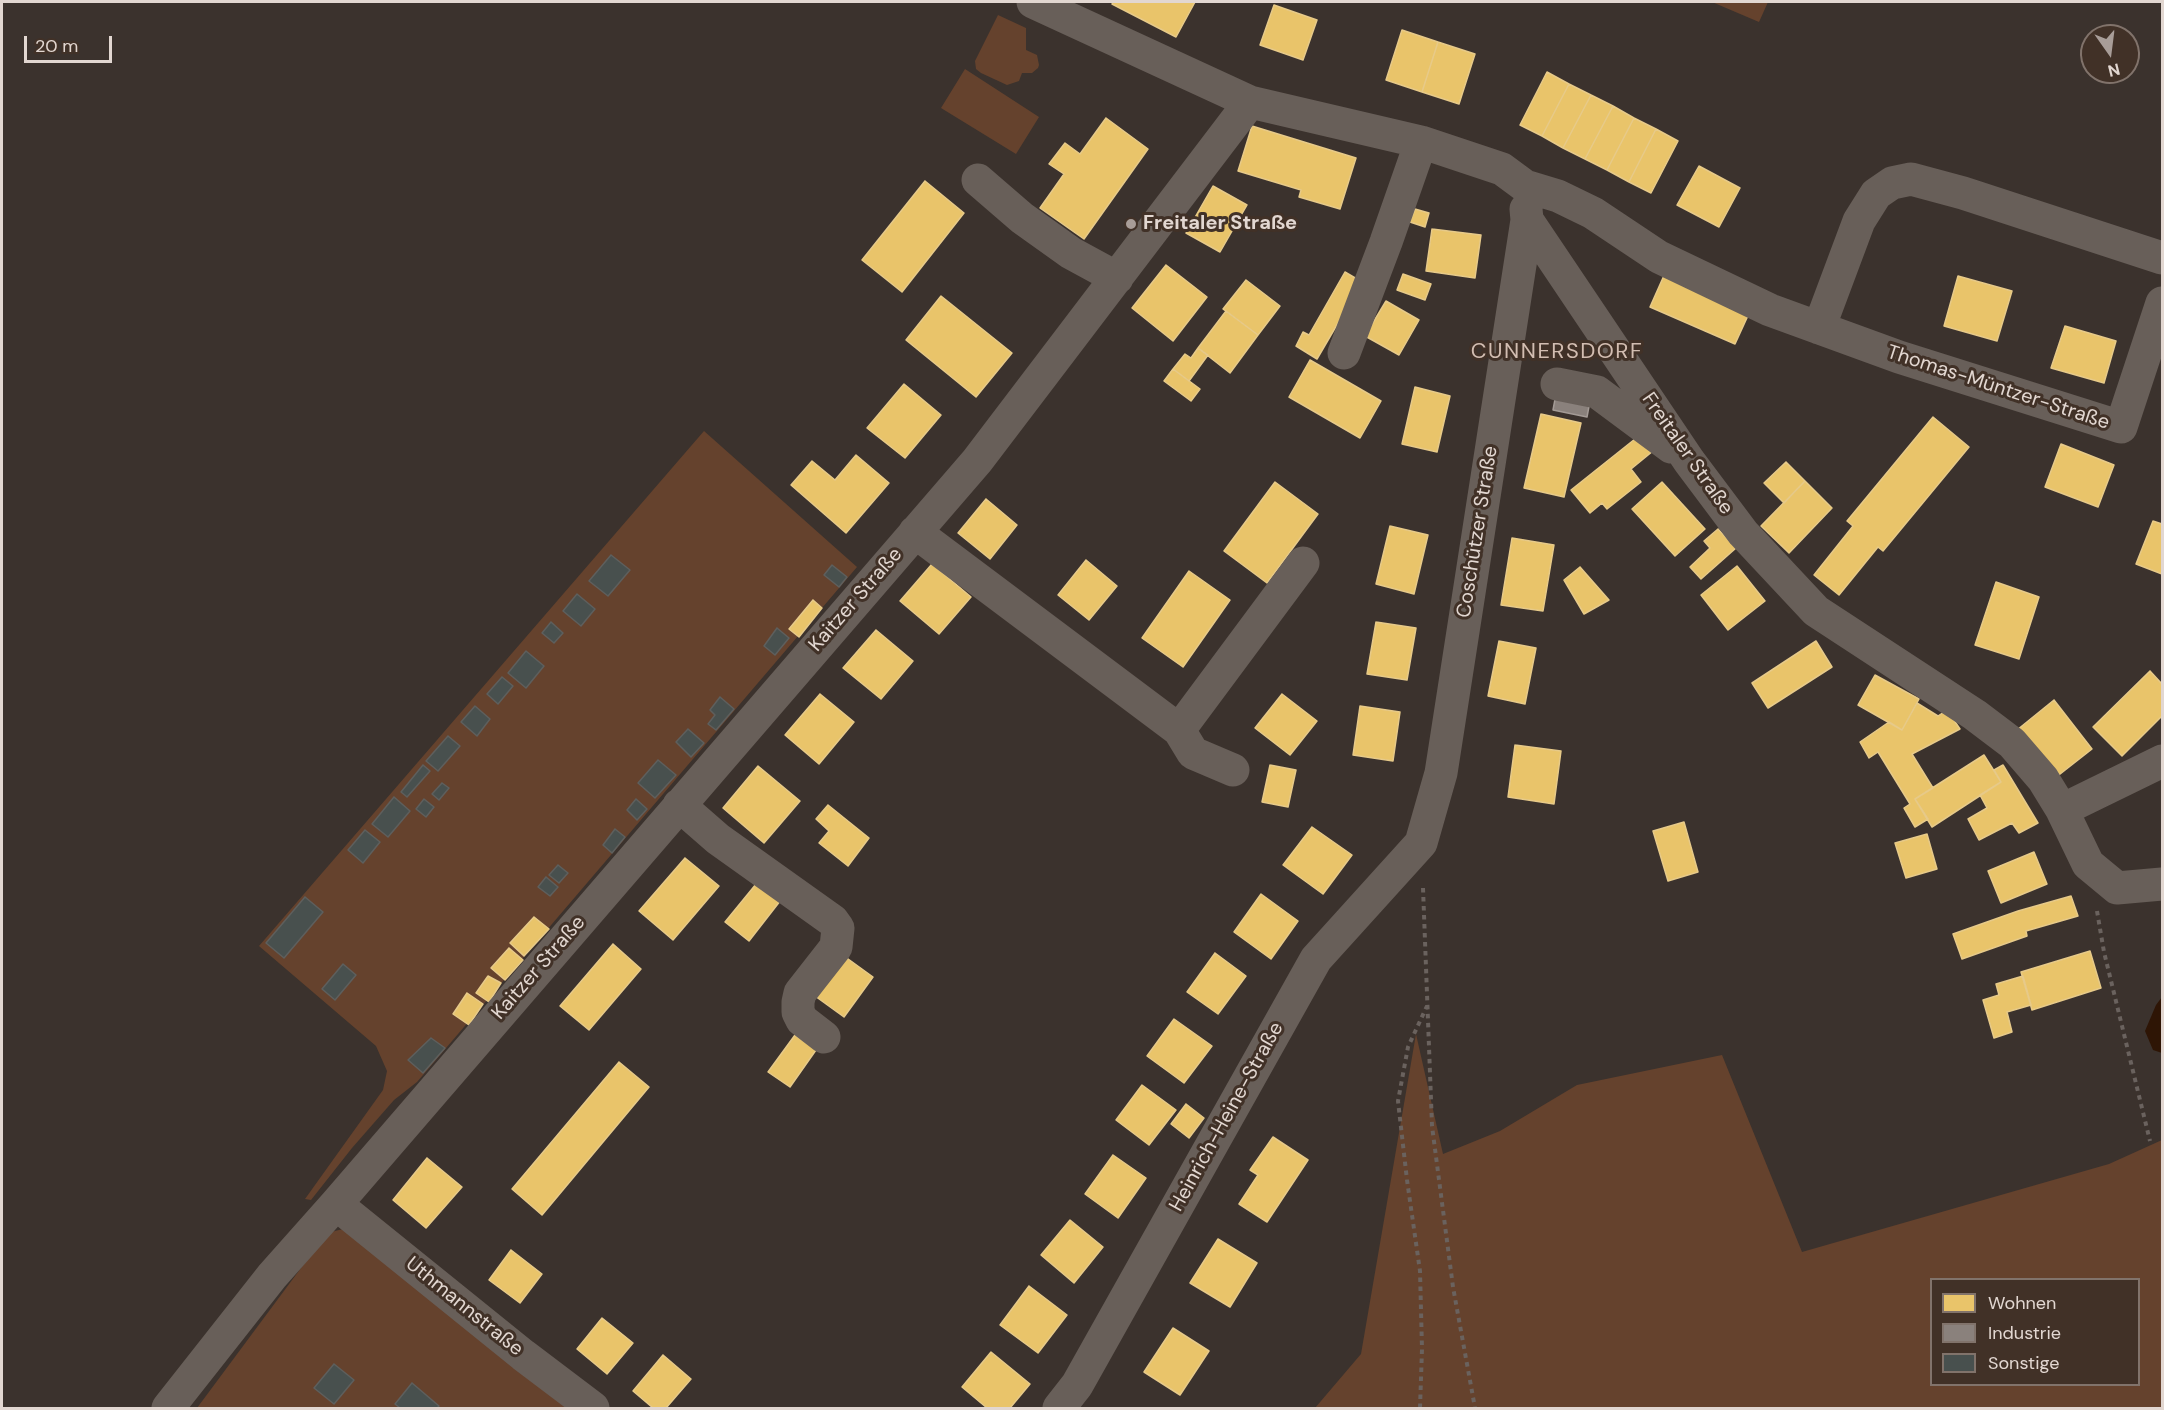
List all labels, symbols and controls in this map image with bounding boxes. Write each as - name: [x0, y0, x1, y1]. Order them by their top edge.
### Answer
- scale bar: [27, 24, 116, 62]
- north arrow: [2080, 24, 2140, 84]
- text: 20 m: [35, 34, 78, 58]
- text: N: [2106, 58, 2122, 82]
- place label: Freitaler Straße: [1143, 212, 1297, 236]
- marker: Freitaler Straße: [1124, 217, 1138, 231]
- district label: CUNNERSDORF: [1471, 339, 1643, 365]
- street label: Thomas-Müntzer-Straße: [1884, 341, 2112, 435]
- street label: Freitaler Straße: [1636, 388, 1738, 520]
- street label: Coschützer Straße: [1453, 444, 1503, 620]
- street label: Kaitzer Straße: [804, 543, 908, 657]
- street label: Kaitzer Straße: [487, 911, 591, 1025]
- street label: Heinrich-Heine-Straße: [1165, 1018, 1289, 1216]
- street label: Uthmannstraße: [400, 1252, 528, 1362]
- legend: [1930, 1278, 2140, 1386]
- text: Wohnen: [1988, 1291, 2056, 1315]
- text: Industrie: [1988, 1321, 2061, 1345]
- text: Sonstige: [1988, 1351, 2059, 1375]

